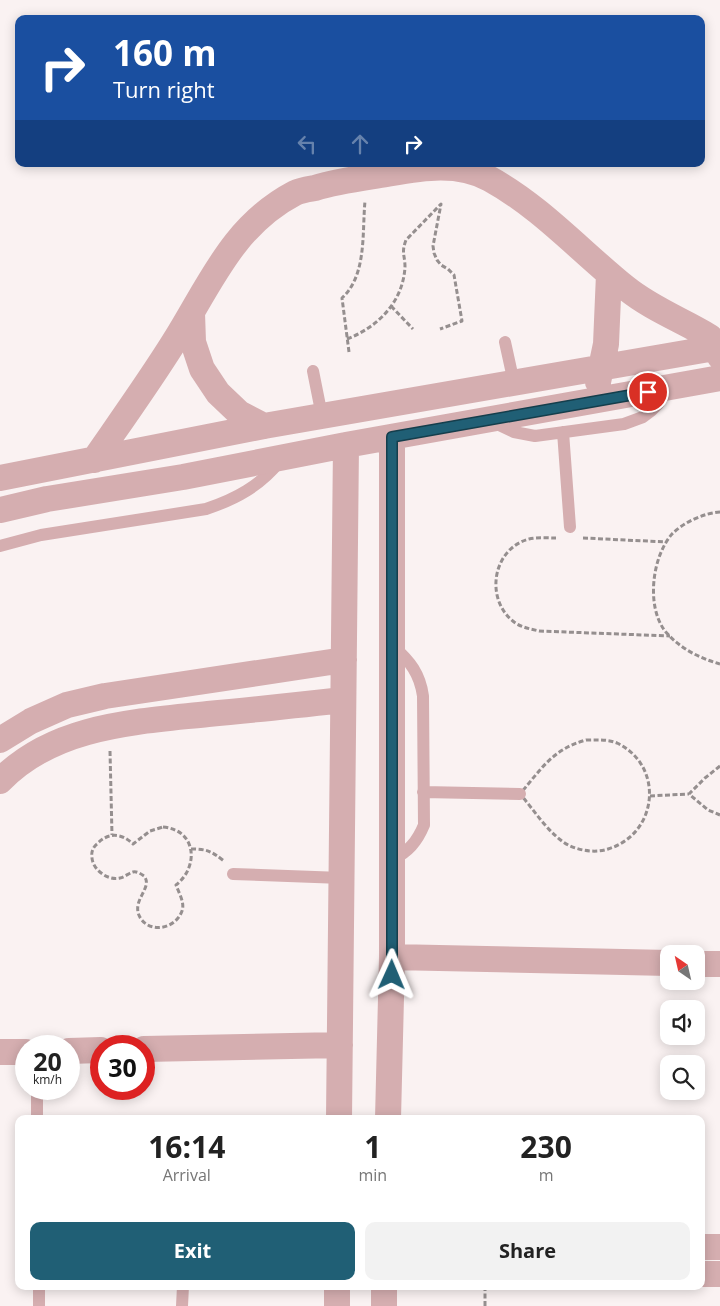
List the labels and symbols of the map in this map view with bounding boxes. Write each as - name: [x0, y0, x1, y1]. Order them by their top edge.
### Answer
- pin: [627, 371, 669, 413]
- north arrow: [660, 945, 705, 990]
- position arrow: [365, 948, 417, 1000]
- speed limit sign: 30: [90, 1035, 155, 1100]

